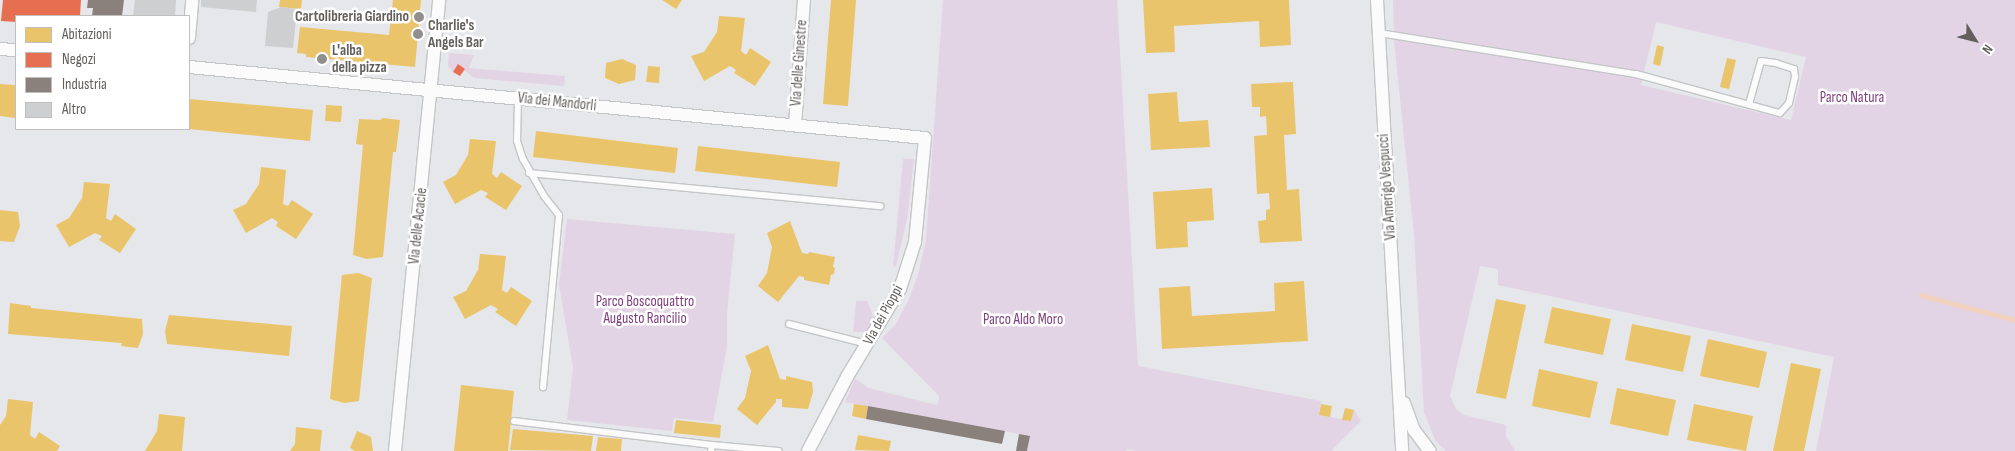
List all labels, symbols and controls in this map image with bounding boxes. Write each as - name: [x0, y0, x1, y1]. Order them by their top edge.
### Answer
- place label: Cartolibreria Giardino: [295, 8, 409, 26]
- marker: Cartolibreria Giardino: [413, 11, 425, 23]
- legend: [15, 15, 190, 130]
- north arrow: [1950, 15, 2000, 65]
- place label: Charlie's Angels Bar: [428, 16, 484, 51]
- street label: Via delle Ginestre: [787, 19, 811, 107]
- text: Abitazioni: [62, 25, 112, 44]
- marker: Charlie's Angels Bar: [412, 28, 424, 40]
- place label: L'alba della pizza: [332, 41, 387, 76]
- text: N: [1978, 41, 1997, 57]
- text: Negozi: [62, 50, 96, 69]
- marker: L'alba della pizza: [316, 53, 328, 65]
- text: Industria: [62, 75, 107, 94]
- street label: Via dei Mandorli: [517, 89, 597, 115]
- park label: Parco Natura: [1820, 89, 1884, 107]
- text: Altro: [62, 100, 86, 119]
- street label: Via Amerigo Vespucci: [1374, 133, 1400, 241]
- street label: Via delle Acacie: [405, 187, 431, 265]
- street label: Via dei Pioppi: [859, 282, 907, 348]
- park label: Parco Boscoquattro Augusto Rancilio: [596, 292, 694, 327]
- park label: Parco Aldo Moro: [983, 311, 1063, 329]

